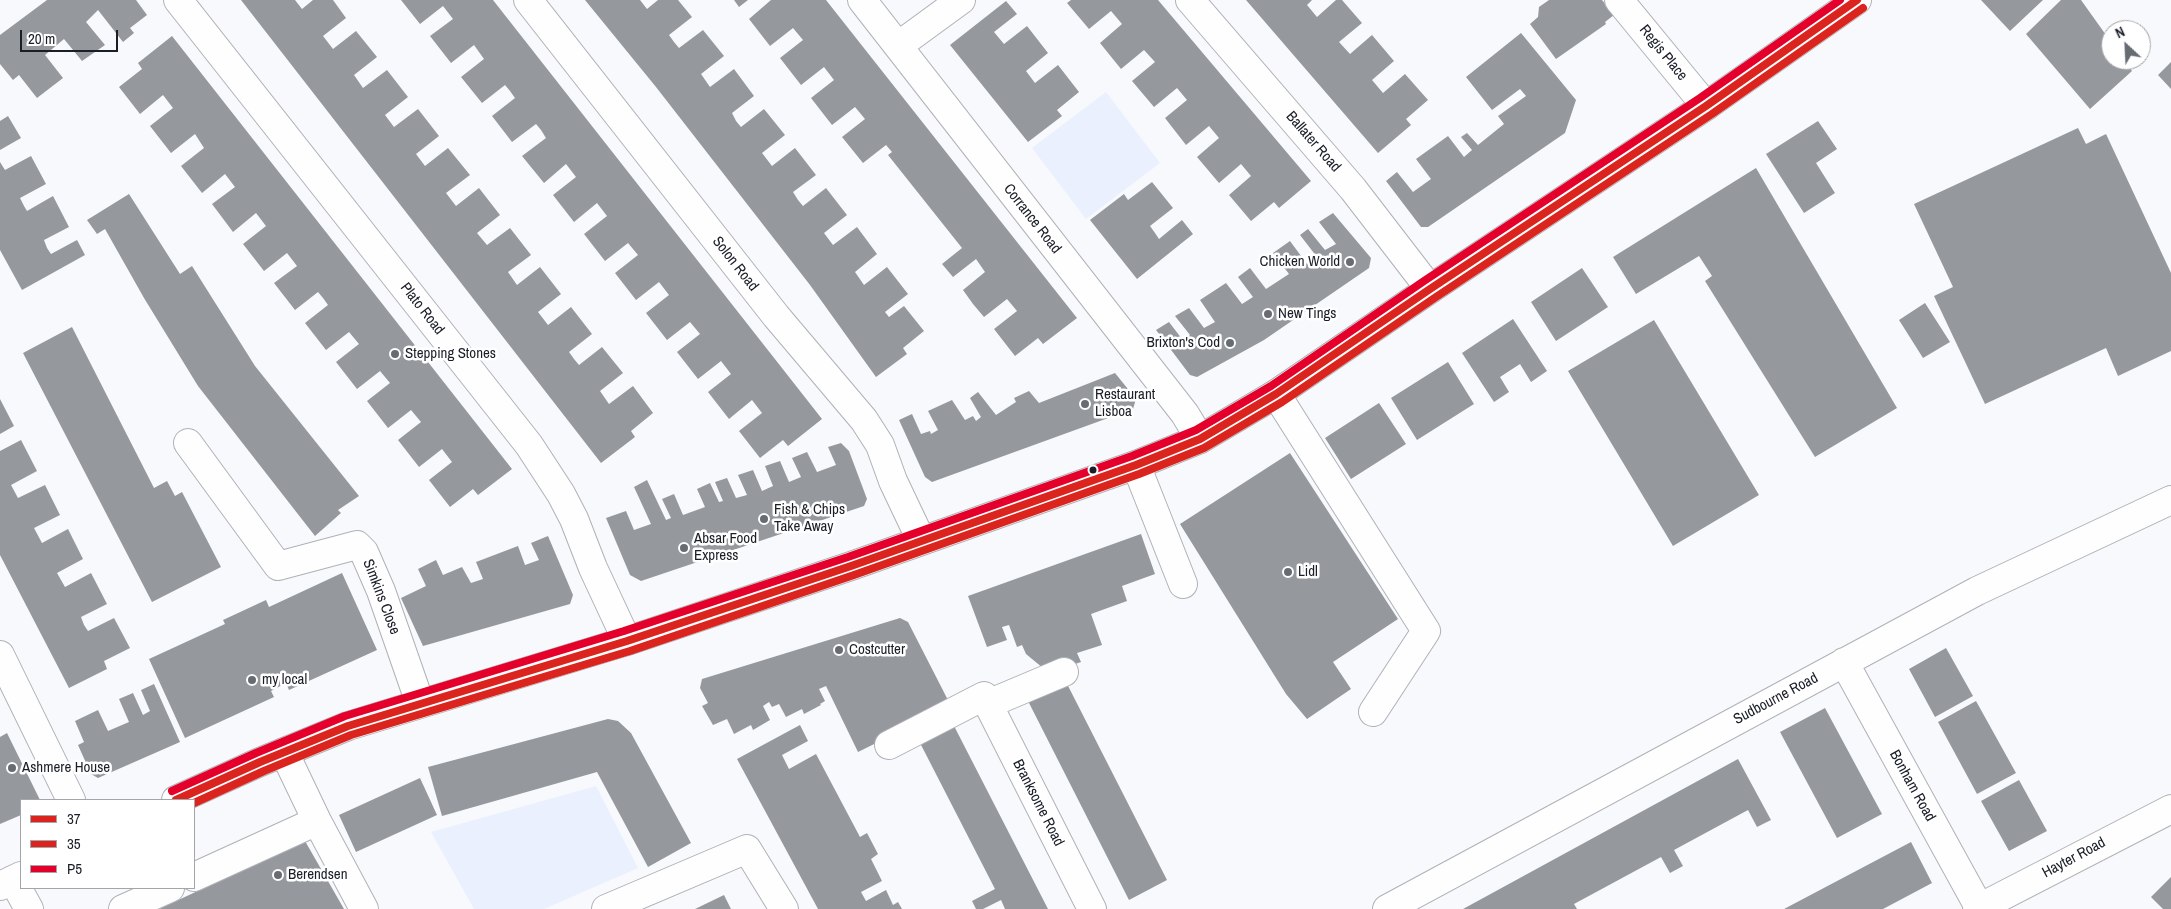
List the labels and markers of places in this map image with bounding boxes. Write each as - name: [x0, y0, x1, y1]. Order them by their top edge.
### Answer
- place label: Chicken World: [1260, 253, 1340, 271]
- marker: Chicken World: [1344, 256, 1356, 268]
- place label: New Tings: [1278, 305, 1337, 323]
- marker: New Tings: [1262, 308, 1274, 320]
- place label: Brixton's Cod: [1147, 334, 1220, 352]
- marker: Brixton's Cod: [1224, 337, 1236, 349]
- place label: Stepping Stones: [405, 345, 496, 363]
- marker: Stepping Stones: [389, 348, 401, 360]
- place label: Restaurant Lisboa: [1095, 386, 1155, 421]
- marker: Restaurant Lisboa: [1079, 398, 1091, 410]
- unlabelled marker: [1088, 465, 1098, 475]
- place label: Fish & Chips Take Away: [774, 501, 845, 536]
- marker: Fish & Chips Take Away: [758, 513, 770, 525]
- place label: Absar Food Express: [694, 530, 757, 565]
- marker: Absar Food Express: [678, 542, 690, 554]
- place label: Lidl: [1298, 563, 1318, 581]
- marker: Lidl: [1282, 566, 1294, 578]
- place label: Costcutter: [849, 641, 905, 659]
- marker: Costcutter: [833, 644, 845, 656]
- place label: my local: [262, 671, 307, 689]
- marker: my local: [246, 674, 258, 686]
- place label: Ashmere House: [22, 759, 110, 777]
- marker: Ashmere House: [6, 762, 18, 774]
- place label: Berendsen: [288, 866, 347, 884]
- marker: Berendsen: [272, 869, 284, 881]

